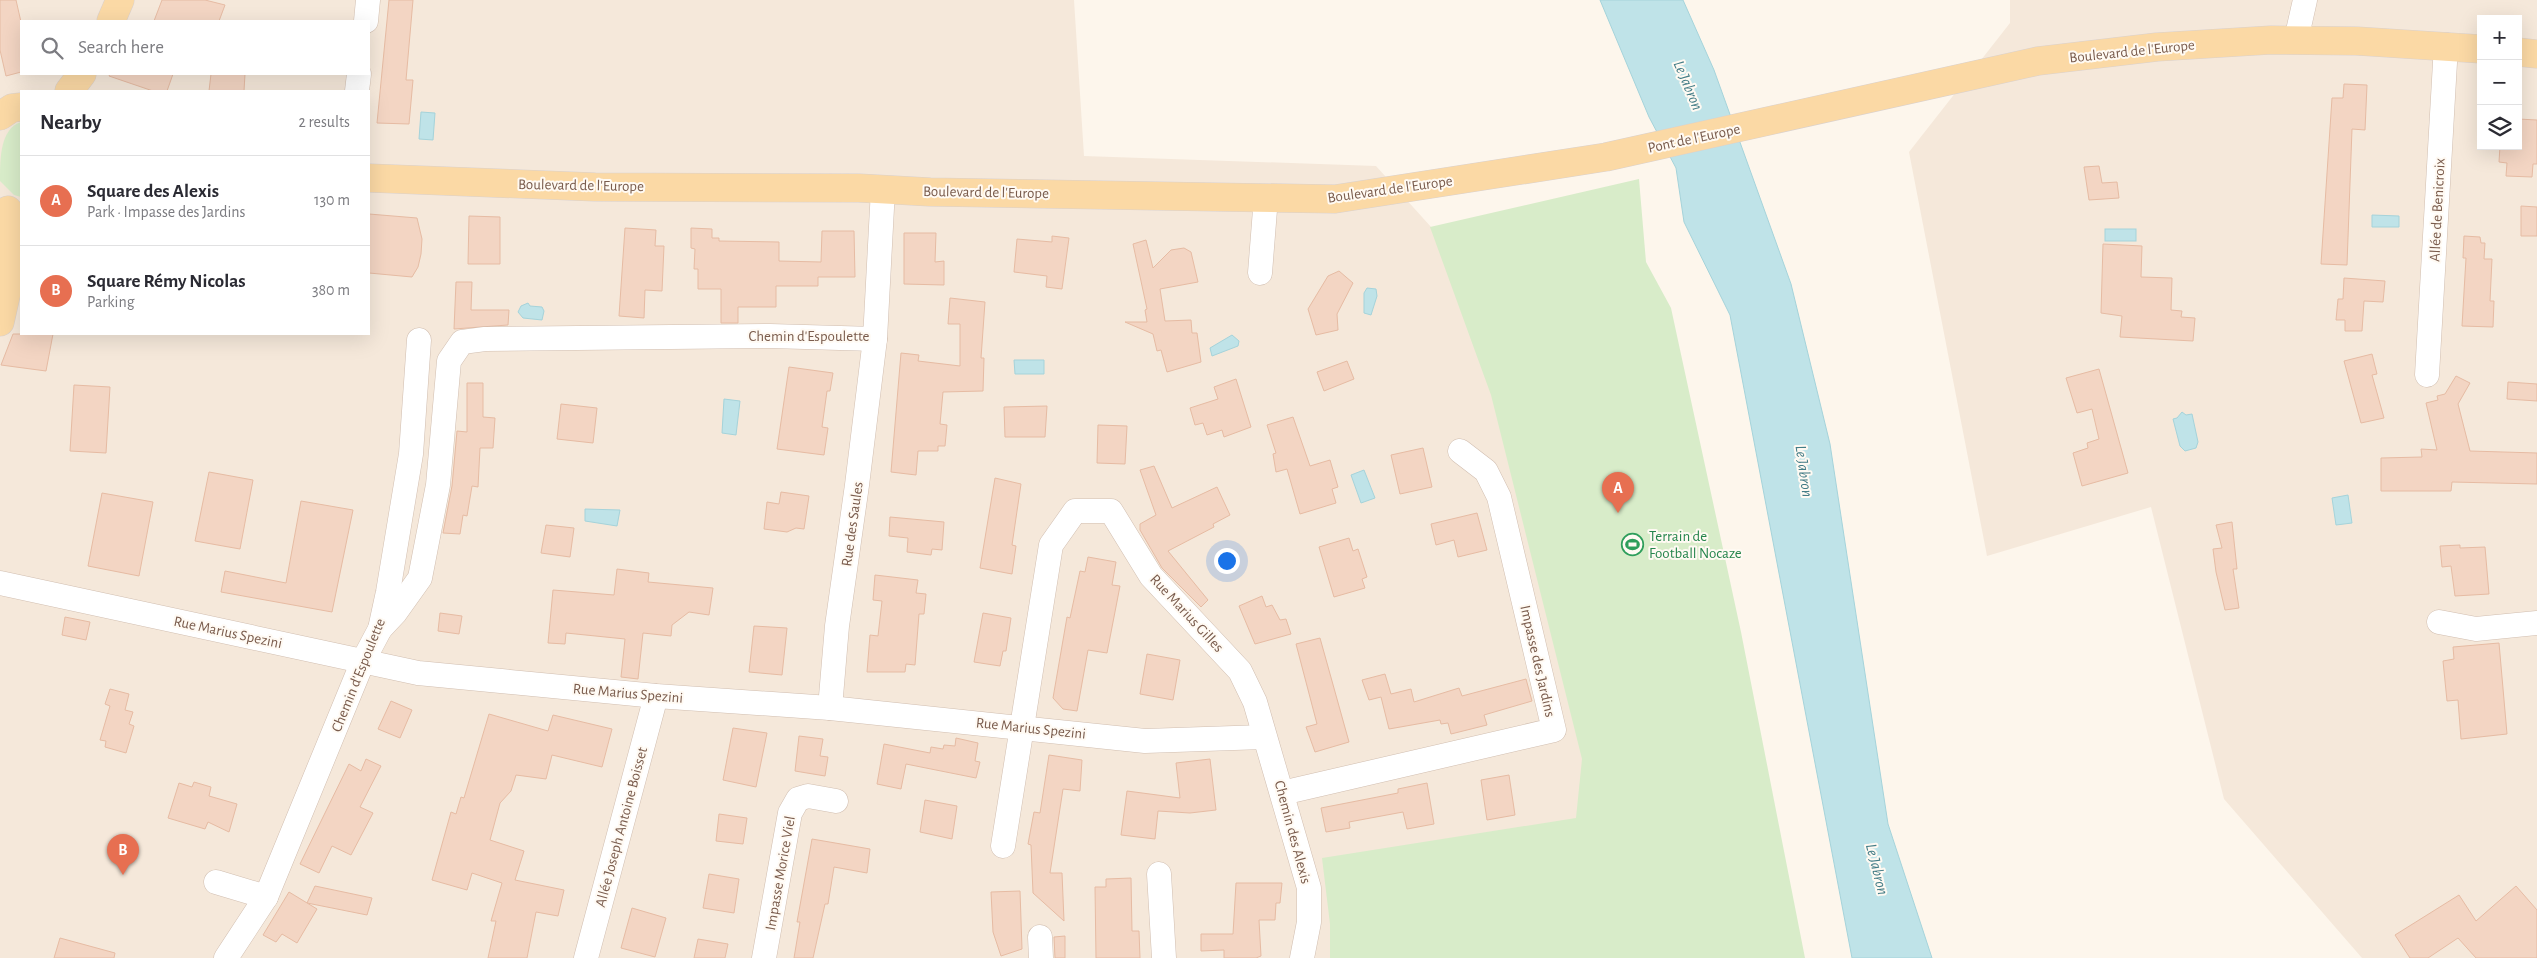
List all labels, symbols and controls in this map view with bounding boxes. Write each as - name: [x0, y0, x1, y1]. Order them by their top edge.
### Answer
- map controls: [2477, 15, 2522, 150]
- button: +: [2477, 15, 2522, 60]
- search box: [20, 20, 370, 75]
- icon: search: [38, 34, 66, 62]
- street label: Boulevard de l'Europe: [2069, 37, 2196, 66]
- text: Search here: [78, 38, 164, 57]
- water label: Le Jabron: [1670, 58, 1706, 113]
- button: −: [2477, 60, 2522, 105]
- button: layers: [2477, 105, 2522, 150]
- text: Nearby: [40, 112, 101, 133]
- text: 2 results: [298, 114, 350, 130]
- street label: Pont de l'Europe: [1647, 121, 1742, 156]
- street label: Allée de Benicroix: [2427, 157, 2448, 262]
- street label: Boulevard de l'Europe: [1327, 173, 1454, 206]
- street label: Boulevard de l'Europe: [518, 177, 644, 194]
- text: Square des Alexis: [87, 182, 219, 201]
- street label: Boulevard de l'Europe: [923, 184, 1049, 201]
- text: A: [51, 192, 61, 208]
- text: 130 m: [314, 192, 350, 208]
- text: Park · Impasse des Jardins: [87, 204, 245, 220]
- text: Square Rémy Nicolas: [87, 272, 246, 291]
- text: B: [51, 282, 61, 298]
- text: 380 m: [312, 282, 350, 298]
- text: Parking: [87, 294, 135, 310]
- street label: Chemin d'Espoulette: [749, 329, 870, 344]
- water label: Le Jabron: [1792, 444, 1816, 498]
- pin: A: [1602, 472, 1634, 513]
- street label: Rue des Saules: [839, 481, 866, 567]
- place label: Terrain de Football Nocaze: [1649, 529, 1742, 561]
- sports icon: Terrain de Football Nocaze: [1621, 533, 1645, 557]
- your location: [1214, 548, 1240, 574]
- street label: Rue Marius Gilles: [1147, 572, 1226, 655]
- street label: Impasse des Jardins: [1517, 604, 1558, 718]
- street label: Rue Marius Spezini: [172, 614, 283, 651]
- street label: Chemin d'Espoulette: [329, 616, 388, 734]
- street label: Rue Marius Spezini: [572, 681, 684, 706]
- street label: Rue Marius Spezini: [975, 715, 1087, 742]
- street label: Allée Joseph Antoine Boisset: [593, 745, 650, 909]
- street label: Chemin des Alexis: [1272, 779, 1313, 885]
- street label: Impasse Morice Viel: [763, 815, 798, 932]
- pin: B: [107, 834, 139, 875]
- water label: Le Jabron: [1863, 842, 1891, 897]

